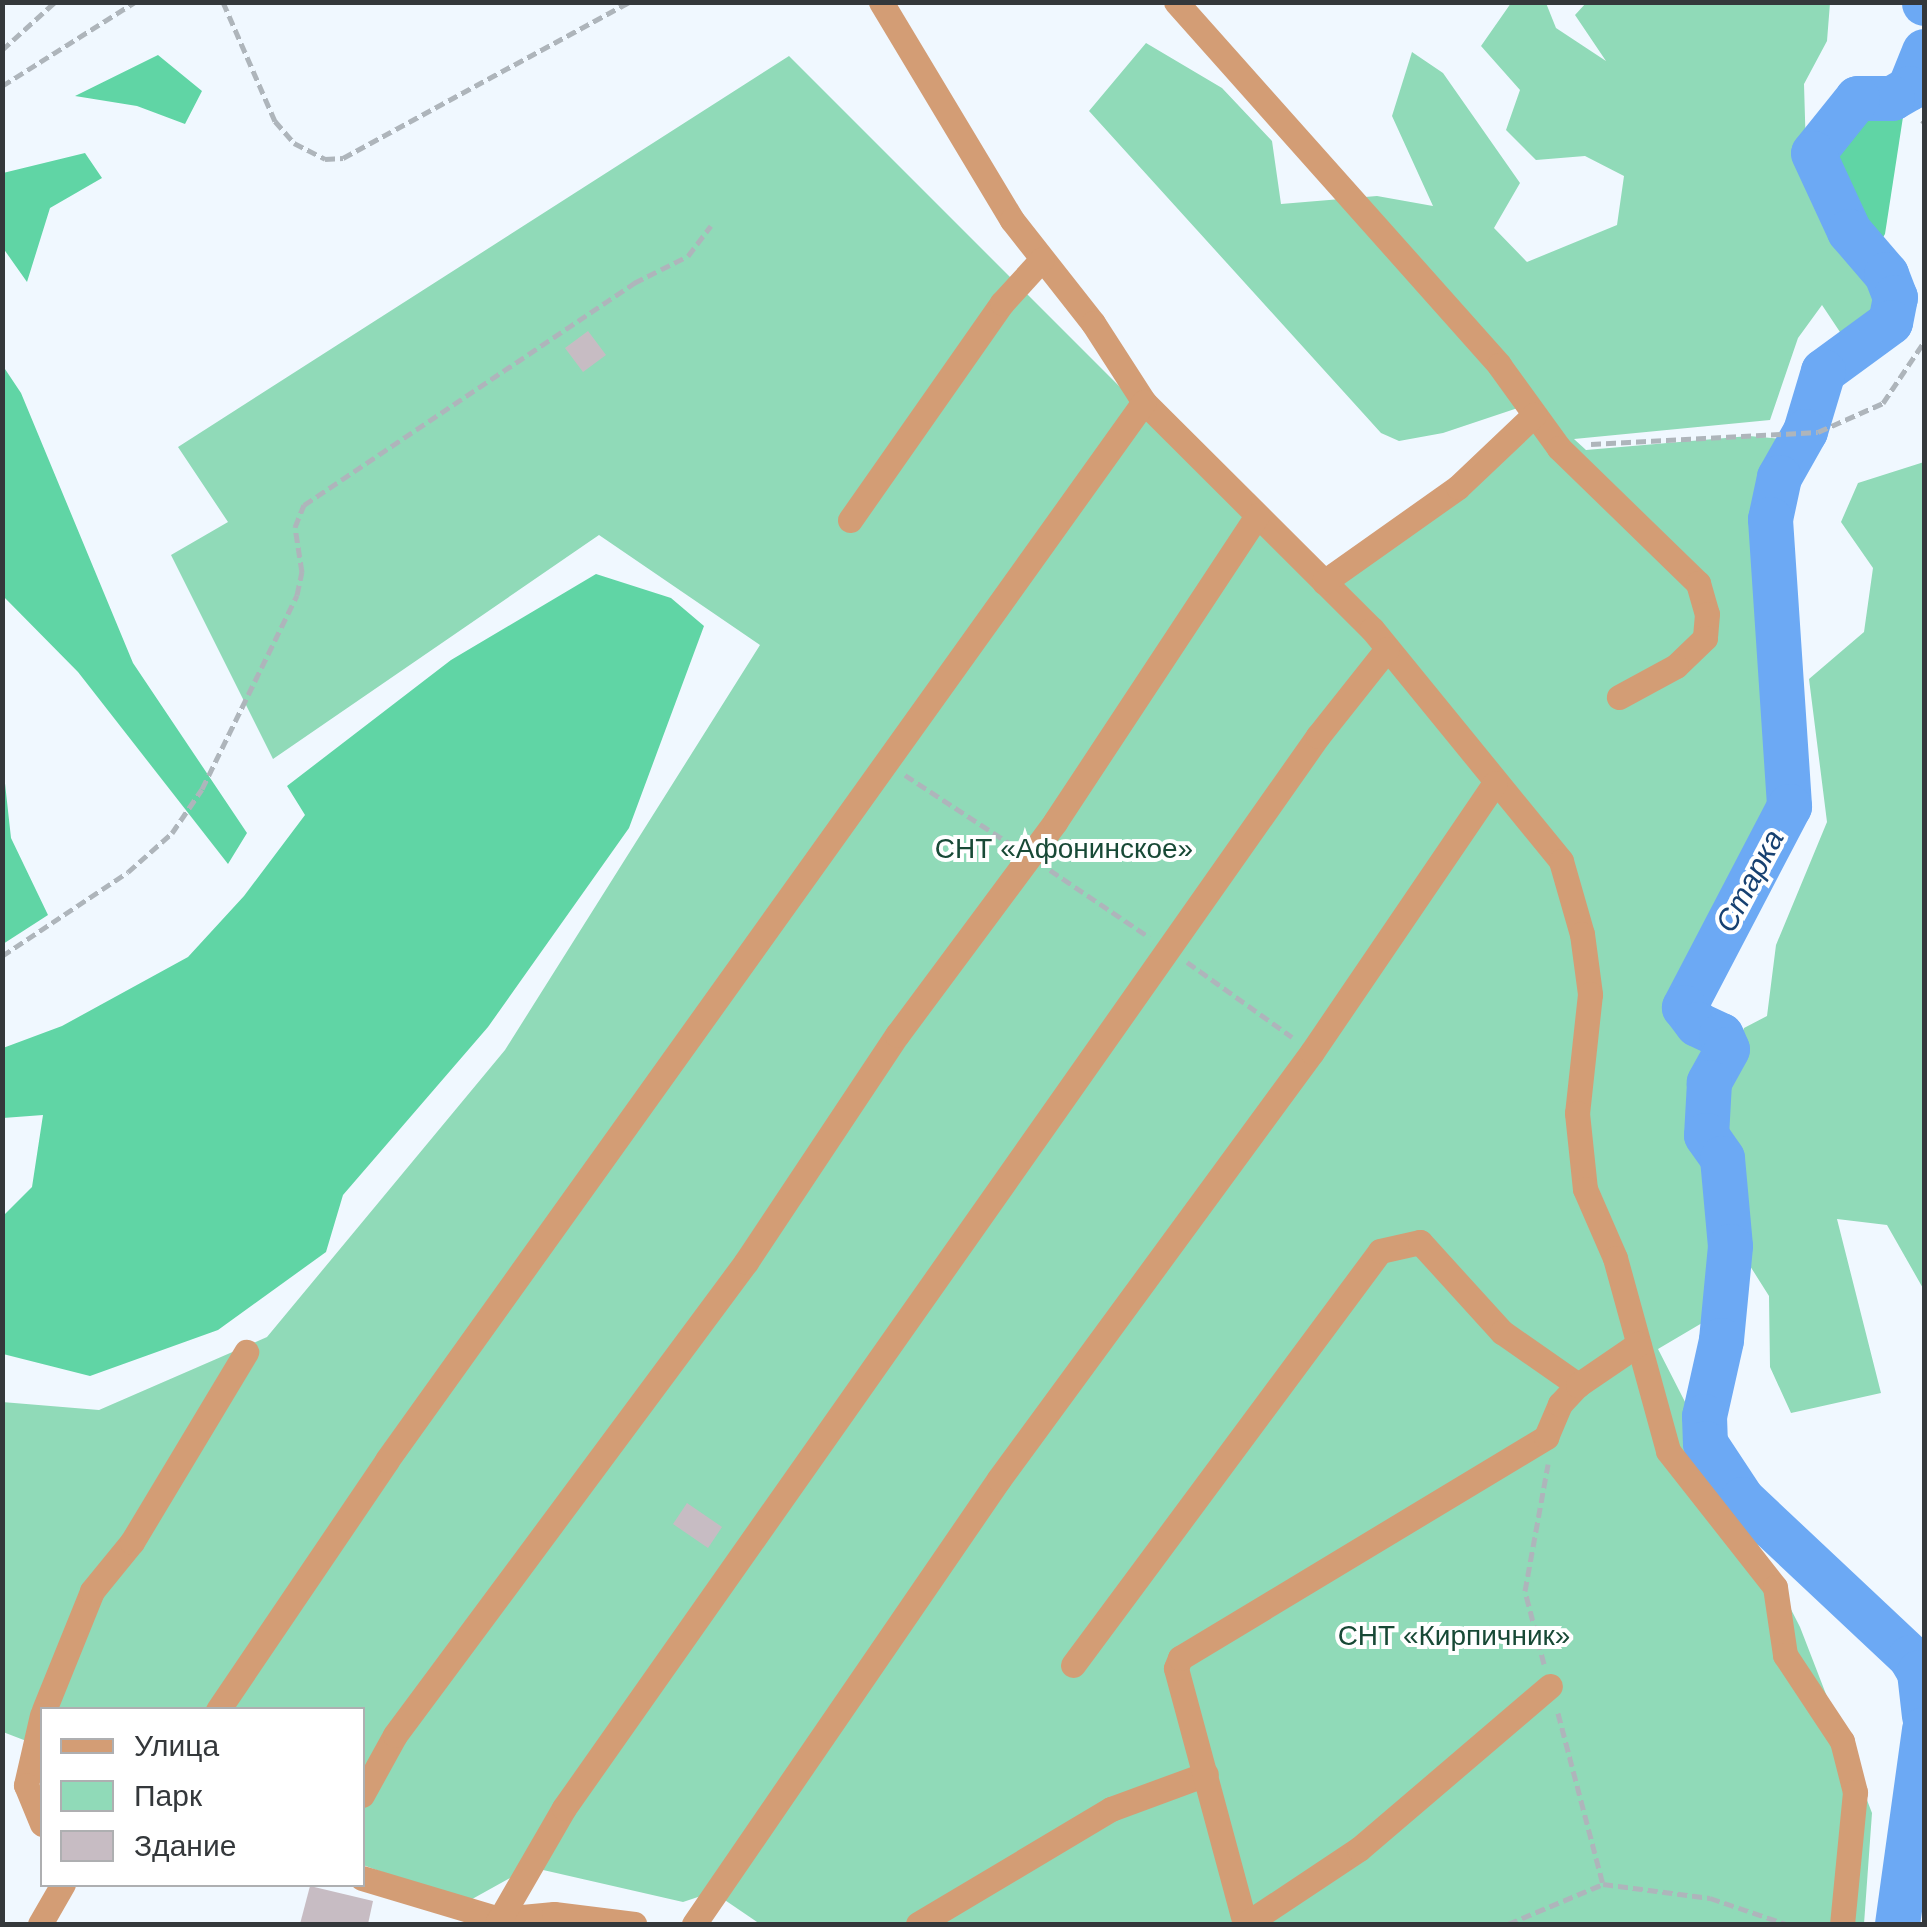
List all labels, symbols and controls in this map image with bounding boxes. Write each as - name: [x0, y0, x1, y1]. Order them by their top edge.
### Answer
- water label: Старка: [1708, 824, 1792, 938]
- park label: СНТ «Афонинское»: [935, 832, 1193, 866]
- park label: СНТ «Кирпичник»: [1338, 1619, 1570, 1653]
- legend: [40, 1707, 365, 1887]
- text: Улица: [134, 1729, 219, 1762]
- text: Парк: [134, 1779, 202, 1812]
- text: Здание: [134, 1829, 236, 1862]

